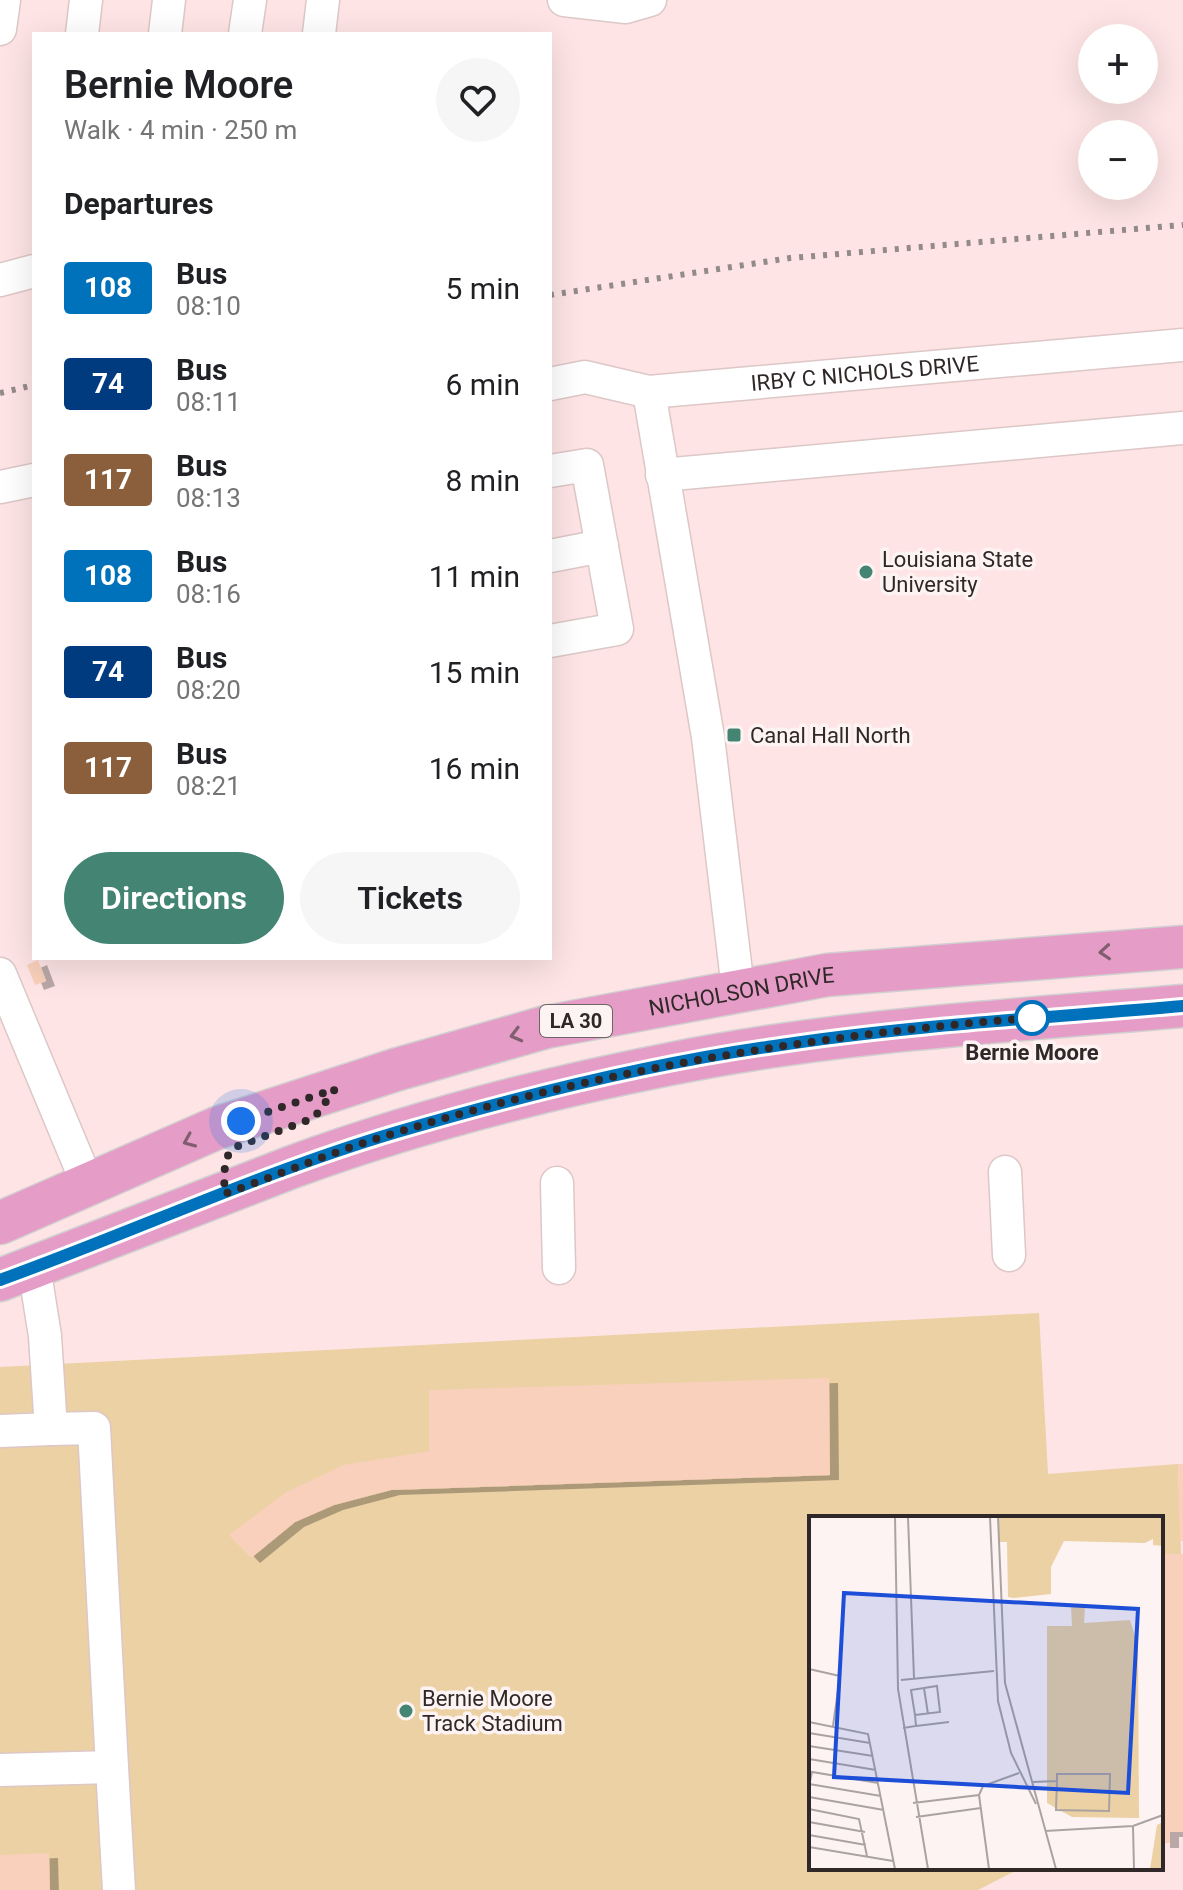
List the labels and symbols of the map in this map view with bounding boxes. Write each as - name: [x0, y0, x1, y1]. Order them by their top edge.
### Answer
- street label: IRBY C NICHOLS DRIVE: [750, 351, 980, 395]
- place label: Louisiana State University: [882, 547, 1033, 597]
- marker: Louisiana State University: [857, 563, 875, 581]
- place label: Canal Hall North: [750, 723, 911, 748]
- marker: Canal Hall North: [725, 726, 743, 744]
- one-way arrow: [1098, 943, 1111, 960]
- street label: NICHOLSON DRIVE: [647, 962, 835, 1020]
- marker: Bernie Moore: [1015, 1001, 1049, 1035]
- road number: LA 30: [540, 1005, 612, 1037]
- one-way arrow: [510, 1026, 524, 1043]
- place label: Bernie Moore: [965, 1040, 1099, 1065]
- your location: [221, 1101, 261, 1141]
- one-way arrow: [183, 1131, 197, 1147]
- inset map: [809, 1516, 1163, 1870]
- place label: Bernie Moore Track Stadium: [422, 1686, 563, 1736]
- marker: Bernie Moore Track Stadium: [397, 1702, 415, 1720]

